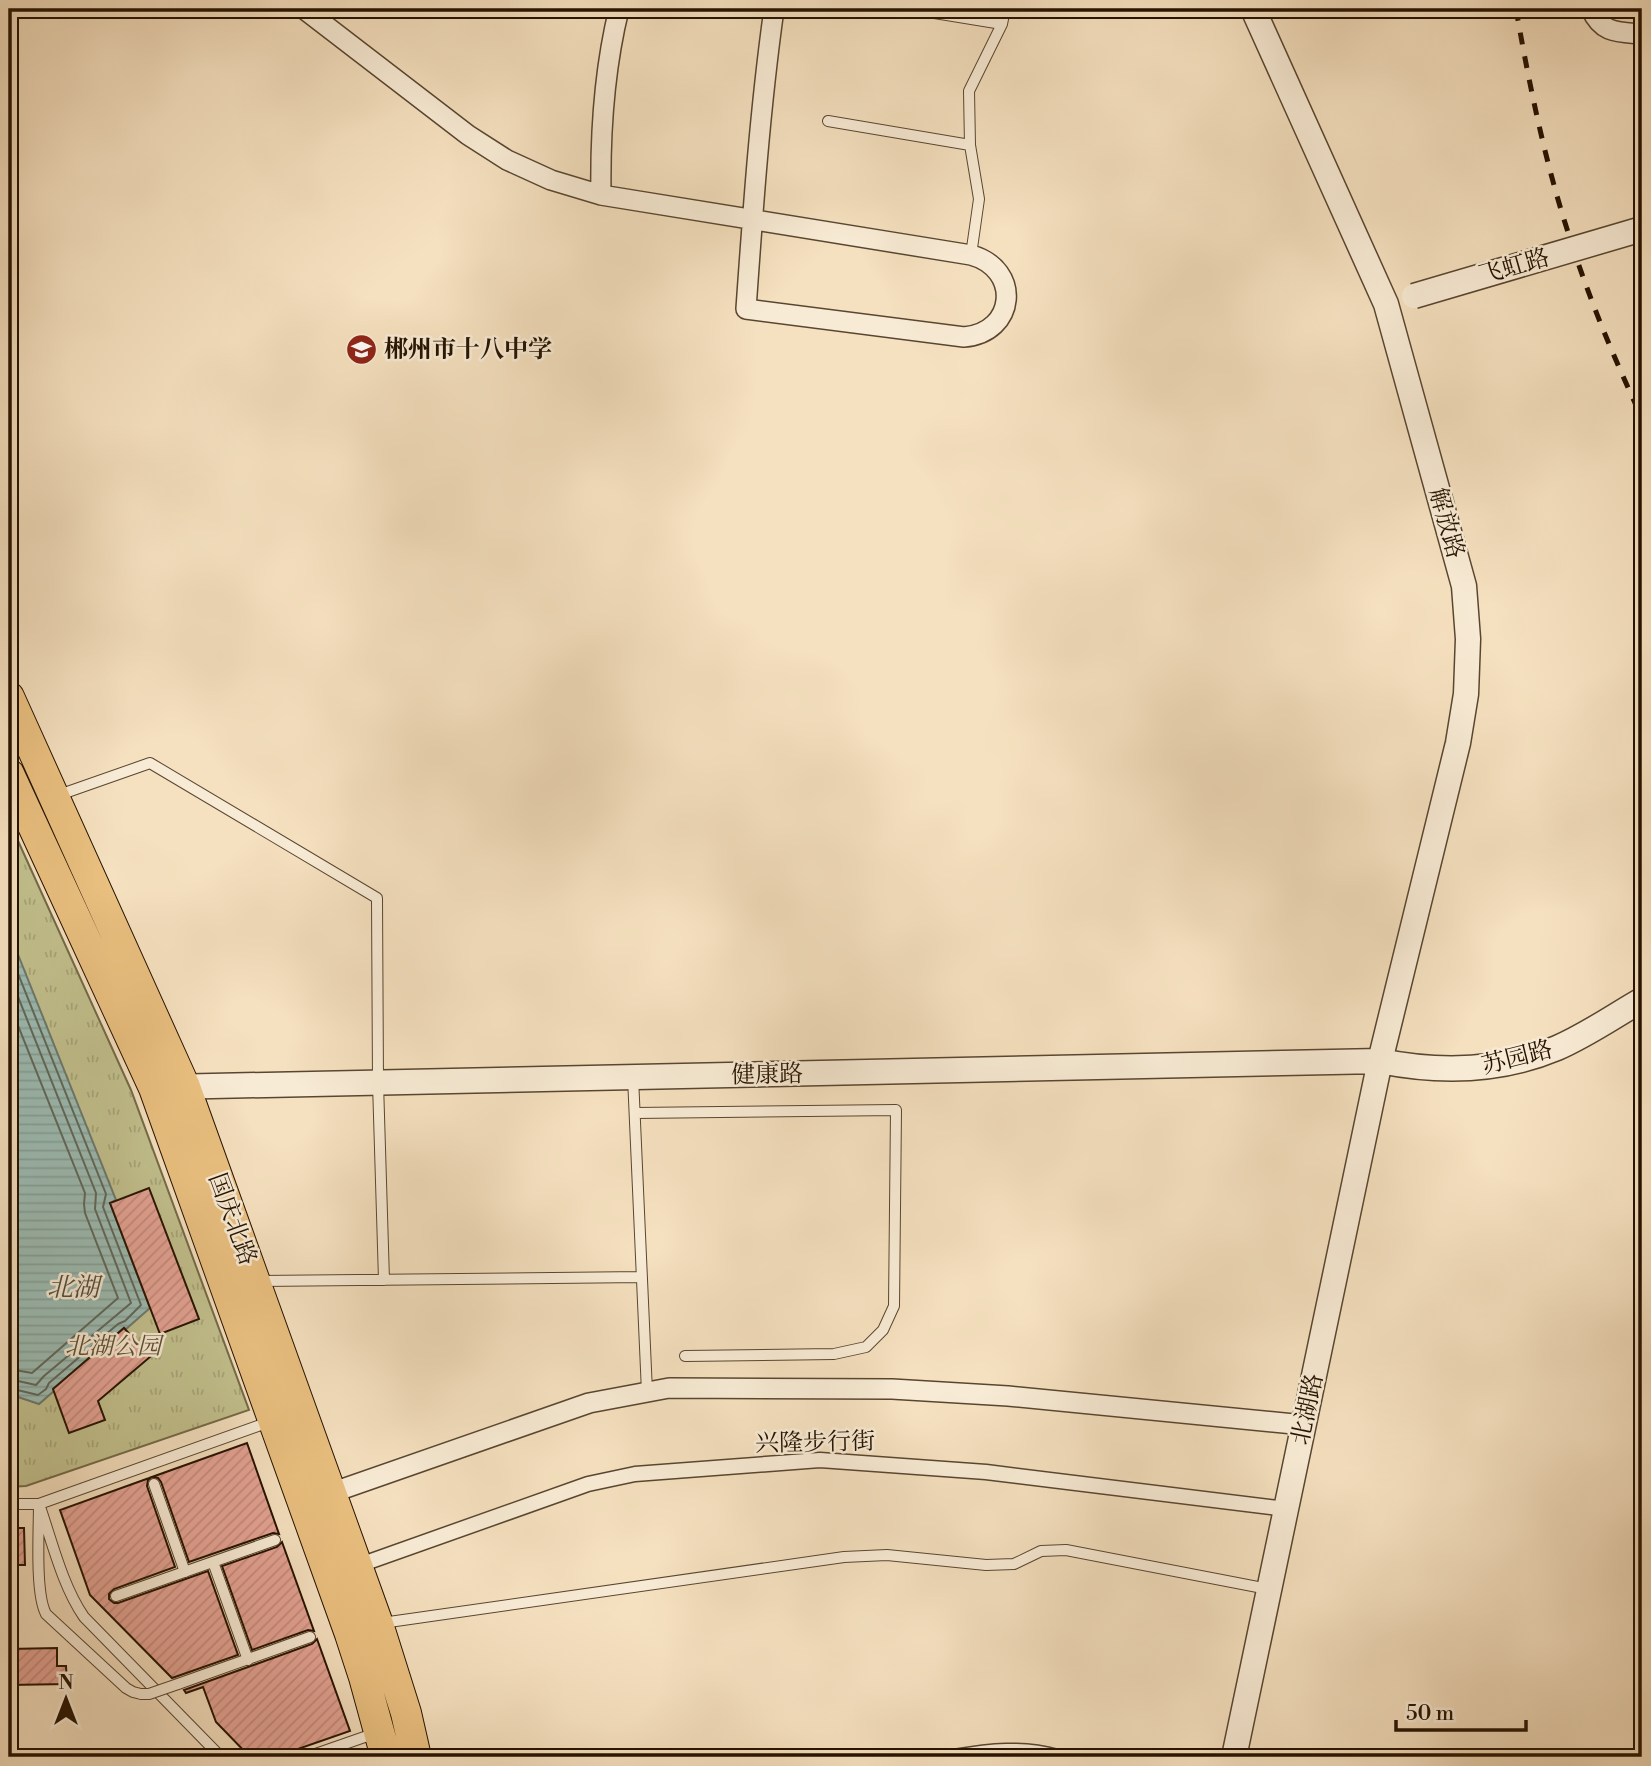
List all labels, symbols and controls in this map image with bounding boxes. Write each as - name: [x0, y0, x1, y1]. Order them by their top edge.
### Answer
- street label: 飞虹路: [1476, 243, 1553, 291]
- school or university icon: 郴州市十八中学: [344, 332, 378, 366]
- place label: 郴州市十八中学: [384, 335, 552, 365]
- street label: 解放路: [1422, 485, 1470, 562]
- street label: 苏园路: [1479, 1035, 1556, 1081]
- street label: 健康路: [731, 1059, 803, 1091]
- street label: 国庆北路: [202, 1169, 263, 1270]
- water label: 北湖: [47, 1272, 103, 1304]
- park label: 北湖公园: [65, 1332, 165, 1362]
- street label: 北湖路: [1286, 1371, 1330, 1448]
- street label: 兴隆步行街: [755, 1427, 875, 1459]
- north arrow: [32, 1664, 102, 1734]
- text: N: [58, 1671, 74, 1695]
- scale bar: [1396, 1689, 1525, 1733]
- text: 50 m: [1406, 1701, 1454, 1727]

